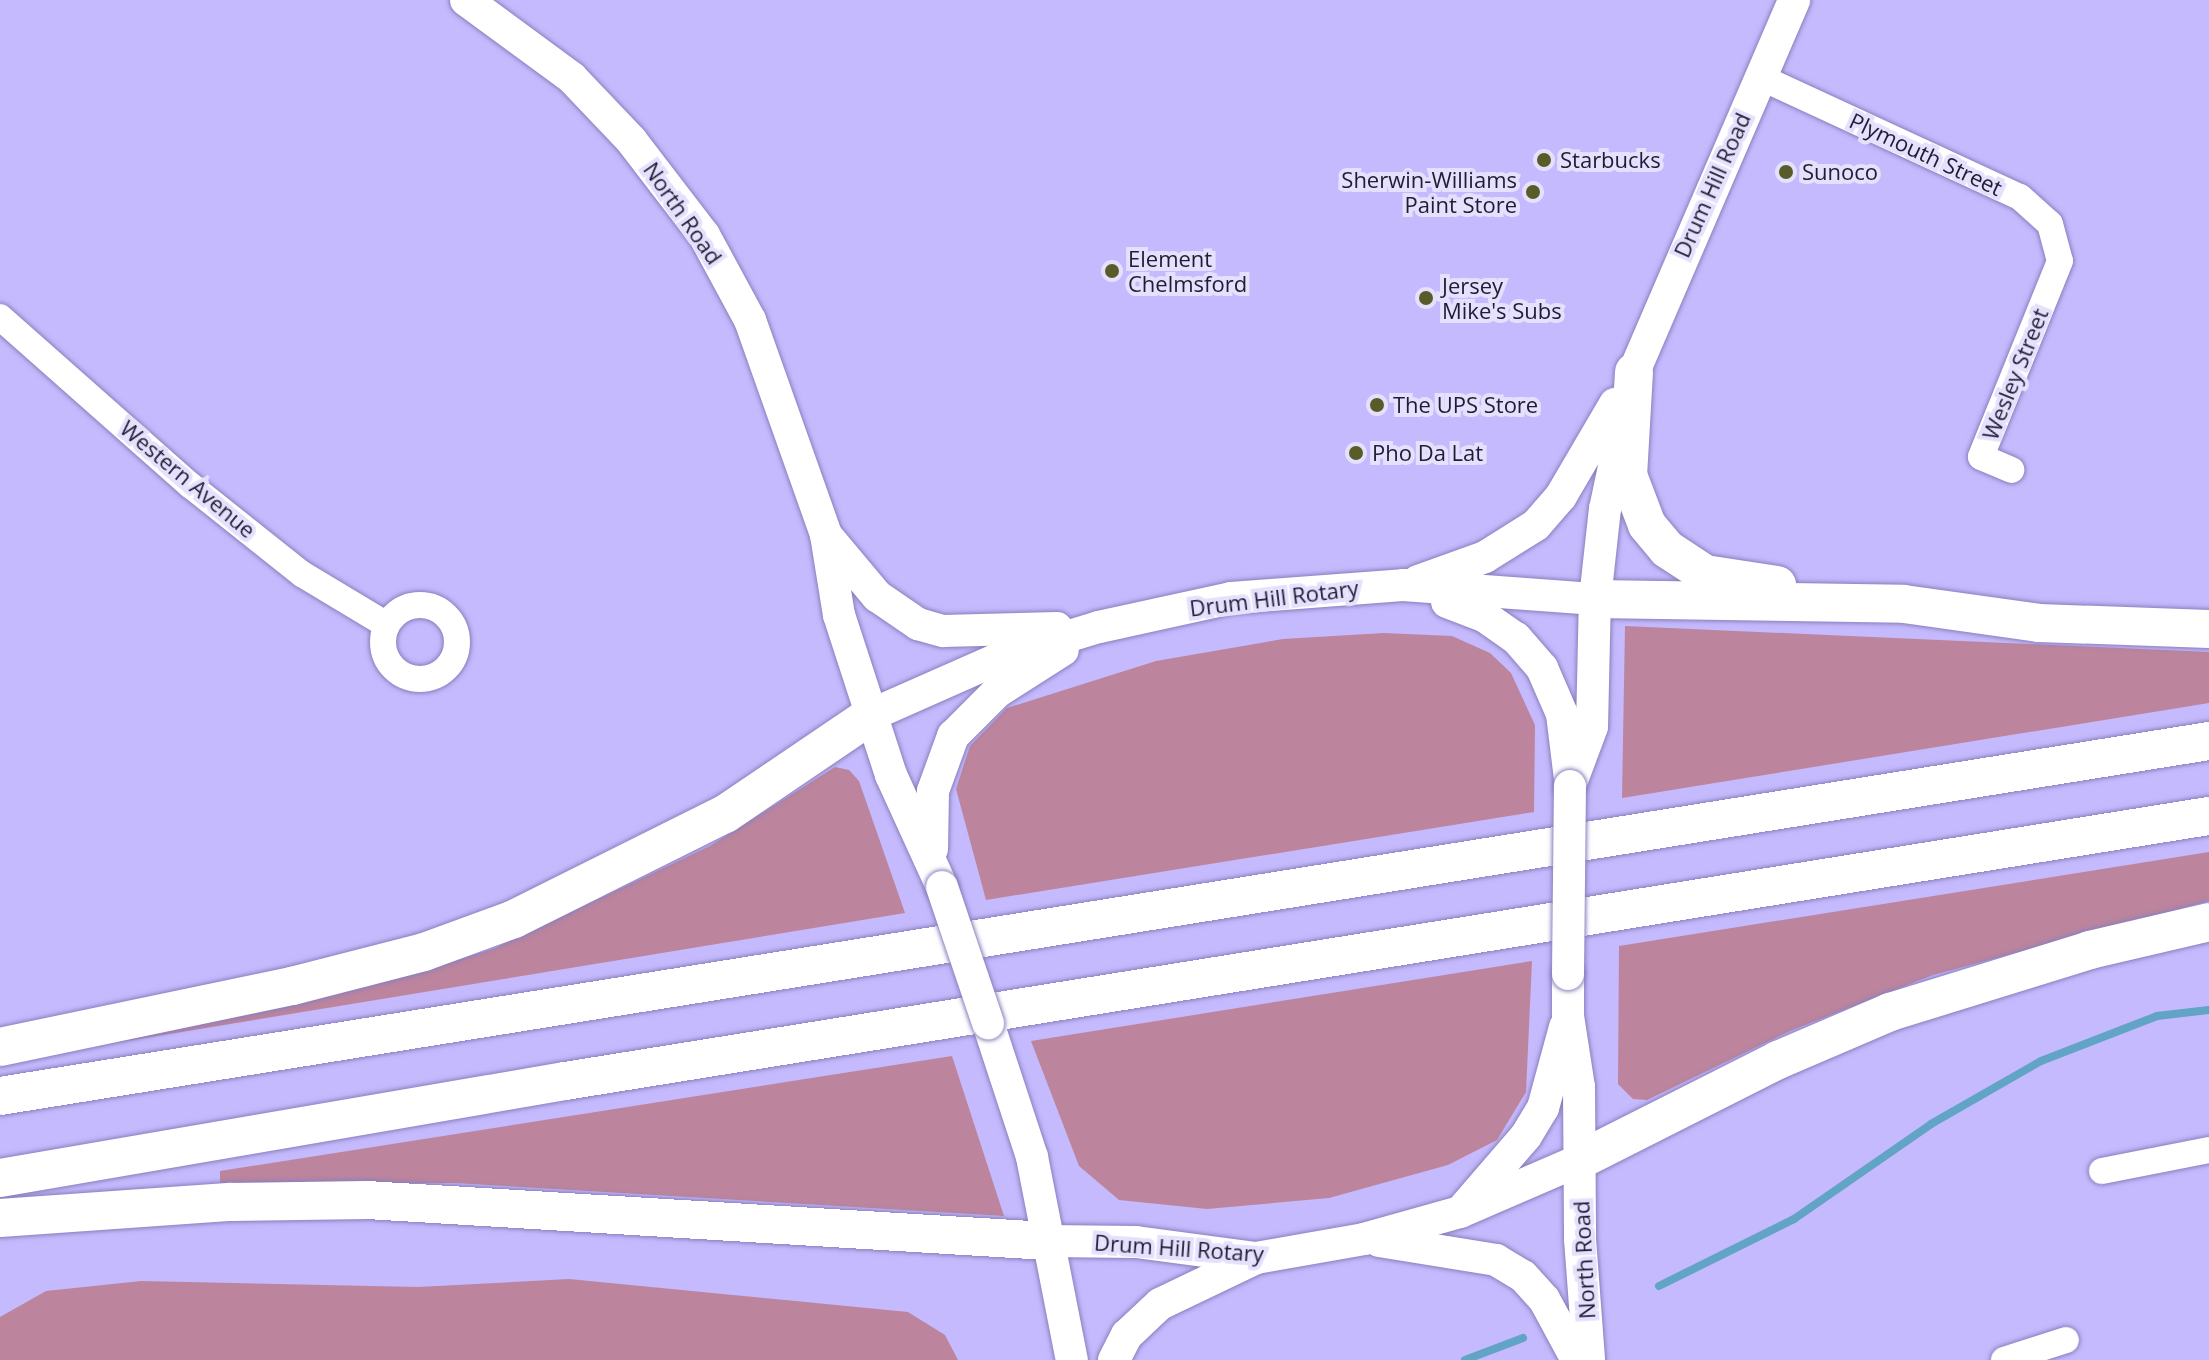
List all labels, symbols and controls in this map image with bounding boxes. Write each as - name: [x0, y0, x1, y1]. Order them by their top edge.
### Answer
- street label: Plymouth Street: [1845, 107, 2007, 201]
- street label: Drum Hill Road: [1668, 109, 1756, 261]
- place label: Starbucks: [1560, 147, 1661, 173]
- marker: Starbucks: [1535, 151, 1553, 169]
- street label: North Road: [638, 157, 728, 269]
- place label: Sunoco: [1802, 159, 1878, 185]
- marker: Sunoco: [1777, 163, 1795, 181]
- place label: Sherwin-Williams Paint Store: [1341, 166, 1517, 218]
- marker: Sherwin-Williams Paint Store: [1524, 183, 1542, 201]
- place label: Element Chelmsford: [1128, 245, 1247, 296]
- marker: Element Chelmsford: [1103, 262, 1121, 280]
- place label: Jersey Mike's Subs: [1442, 272, 1562, 324]
- marker: Jersey Mike's Subs: [1417, 289, 1435, 307]
- street label: Wesley Street: [1977, 305, 2053, 443]
- place label: The UPS Store: [1393, 392, 1538, 418]
- marker: The UPS Store: [1368, 396, 1386, 414]
- street label: Western Avenue: [115, 415, 261, 543]
- place label: Pho Da Lat: [1372, 440, 1483, 466]
- marker: Pho Da Lat: [1347, 444, 1365, 462]
- street label: Drum Hill Rotary: [1188, 575, 1360, 621]
- street label: North Road: [1568, 1200, 1600, 1320]
- street label: Drum Hill Rotary: [1093, 1229, 1265, 1267]

